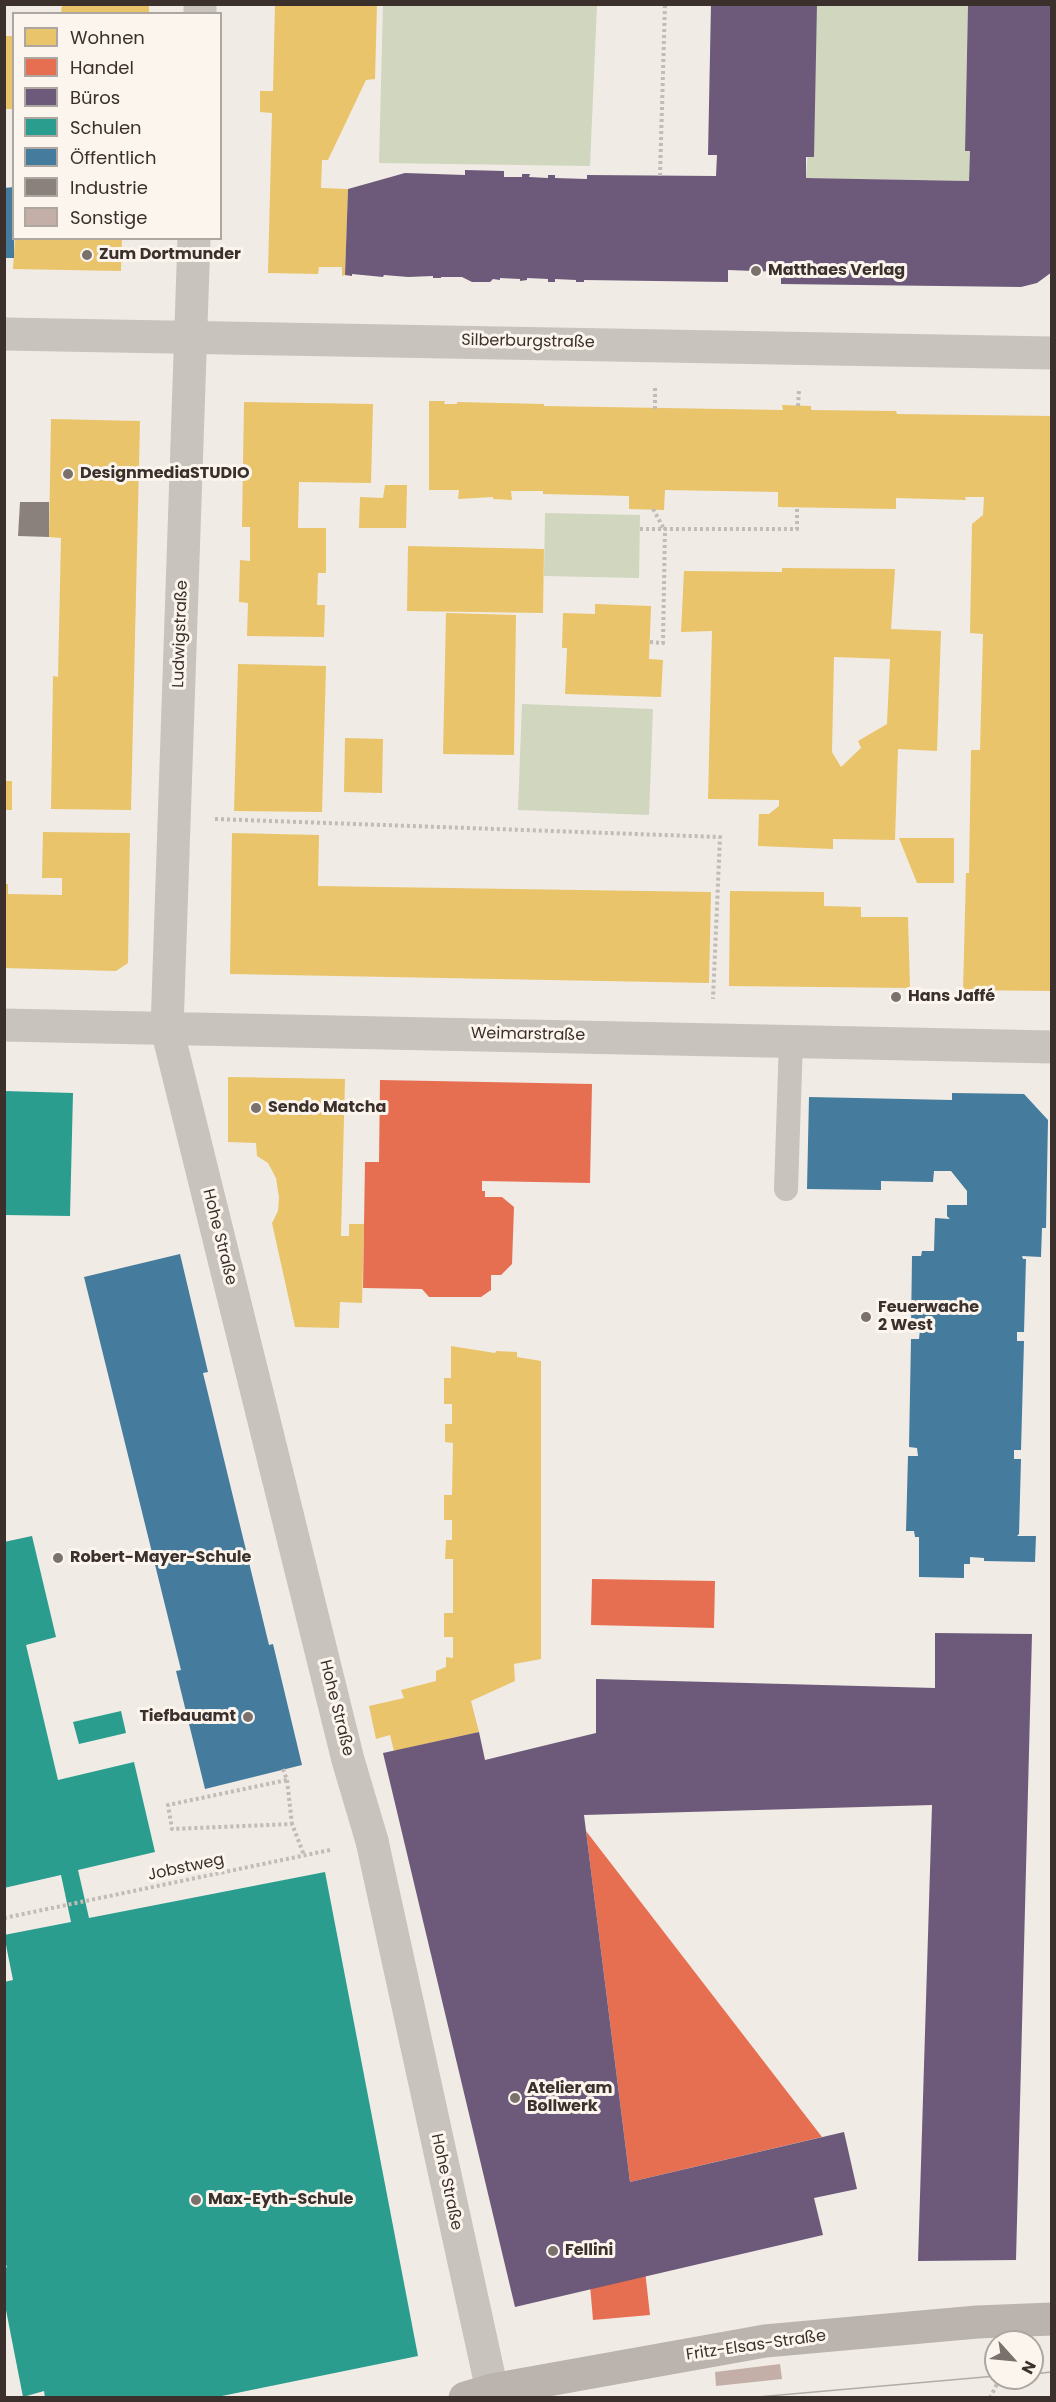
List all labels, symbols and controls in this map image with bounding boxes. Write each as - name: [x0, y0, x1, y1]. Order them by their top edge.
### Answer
- legend: [12, 12, 222, 240]
- text: Wohnen: [70, 25, 145, 50]
- text: Handel: [70, 55, 134, 80]
- text: Büros: [70, 85, 120, 110]
- text: Schulen: [70, 115, 142, 140]
- text: Öffentlich: [70, 145, 157, 170]
- text: Industrie: [70, 175, 148, 200]
- text: Sonstige: [70, 205, 147, 230]
- place label: Zum Dortmunder: [99, 245, 241, 265]
- marker: Zum Dortmunder: [80, 248, 94, 262]
- place label: Matthaes Verlag: [768, 261, 905, 281]
- marker: Matthaes Verlag: [749, 264, 763, 278]
- street label: Silberburgstraße: [461, 331, 595, 353]
- place label: DesignmediaSTUDIO: [80, 464, 250, 484]
- marker: DesignmediaSTUDIO: [61, 467, 75, 481]
- street label: Ludwigstraße: [170, 580, 192, 688]
- place label: Hans Jaffé: [908, 987, 995, 1007]
- marker: Hans Jaffé: [889, 990, 903, 1004]
- street label: Weimarstraße: [471, 1024, 585, 1046]
- place label: Sendo Matcha: [268, 1098, 386, 1118]
- marker: Sendo Matcha: [249, 1101, 263, 1115]
- street label: Hohe Straße: [198, 1187, 240, 1287]
- place label: Feuerwache 2 West: [878, 1298, 979, 1336]
- marker: Feuerwache 2 West: [859, 1310, 873, 1324]
- place label: Robert-Mayer-Schule: [70, 1548, 251, 1568]
- marker: Robert-Mayer-Schule: [51, 1551, 65, 1565]
- street label: Hohe Straße: [315, 1658, 357, 1758]
- place label: Tiefbauamt: [139, 1707, 236, 1727]
- marker: Tiefbauamt: [241, 1710, 255, 1724]
- street label: Jobstweg: [146, 1851, 226, 1885]
- place label: Atelier am Bollwerk: [527, 2079, 612, 2117]
- marker: Atelier am Bollwerk: [508, 2091, 522, 2105]
- street label: Hohe Straße: [426, 2132, 466, 2232]
- place label: Max-Eyth-Schule: [208, 2190, 353, 2210]
- marker: Max-Eyth-Schule: [189, 2193, 203, 2207]
- place label: Fellini: [565, 2241, 613, 2261]
- marker: Fellini: [546, 2244, 560, 2258]
- street label: Fritz-Elsas-Straße: [685, 2327, 827, 2365]
- north arrow: [984, 2330, 1044, 2390]
- text: N: [1016, 2357, 1042, 2378]

